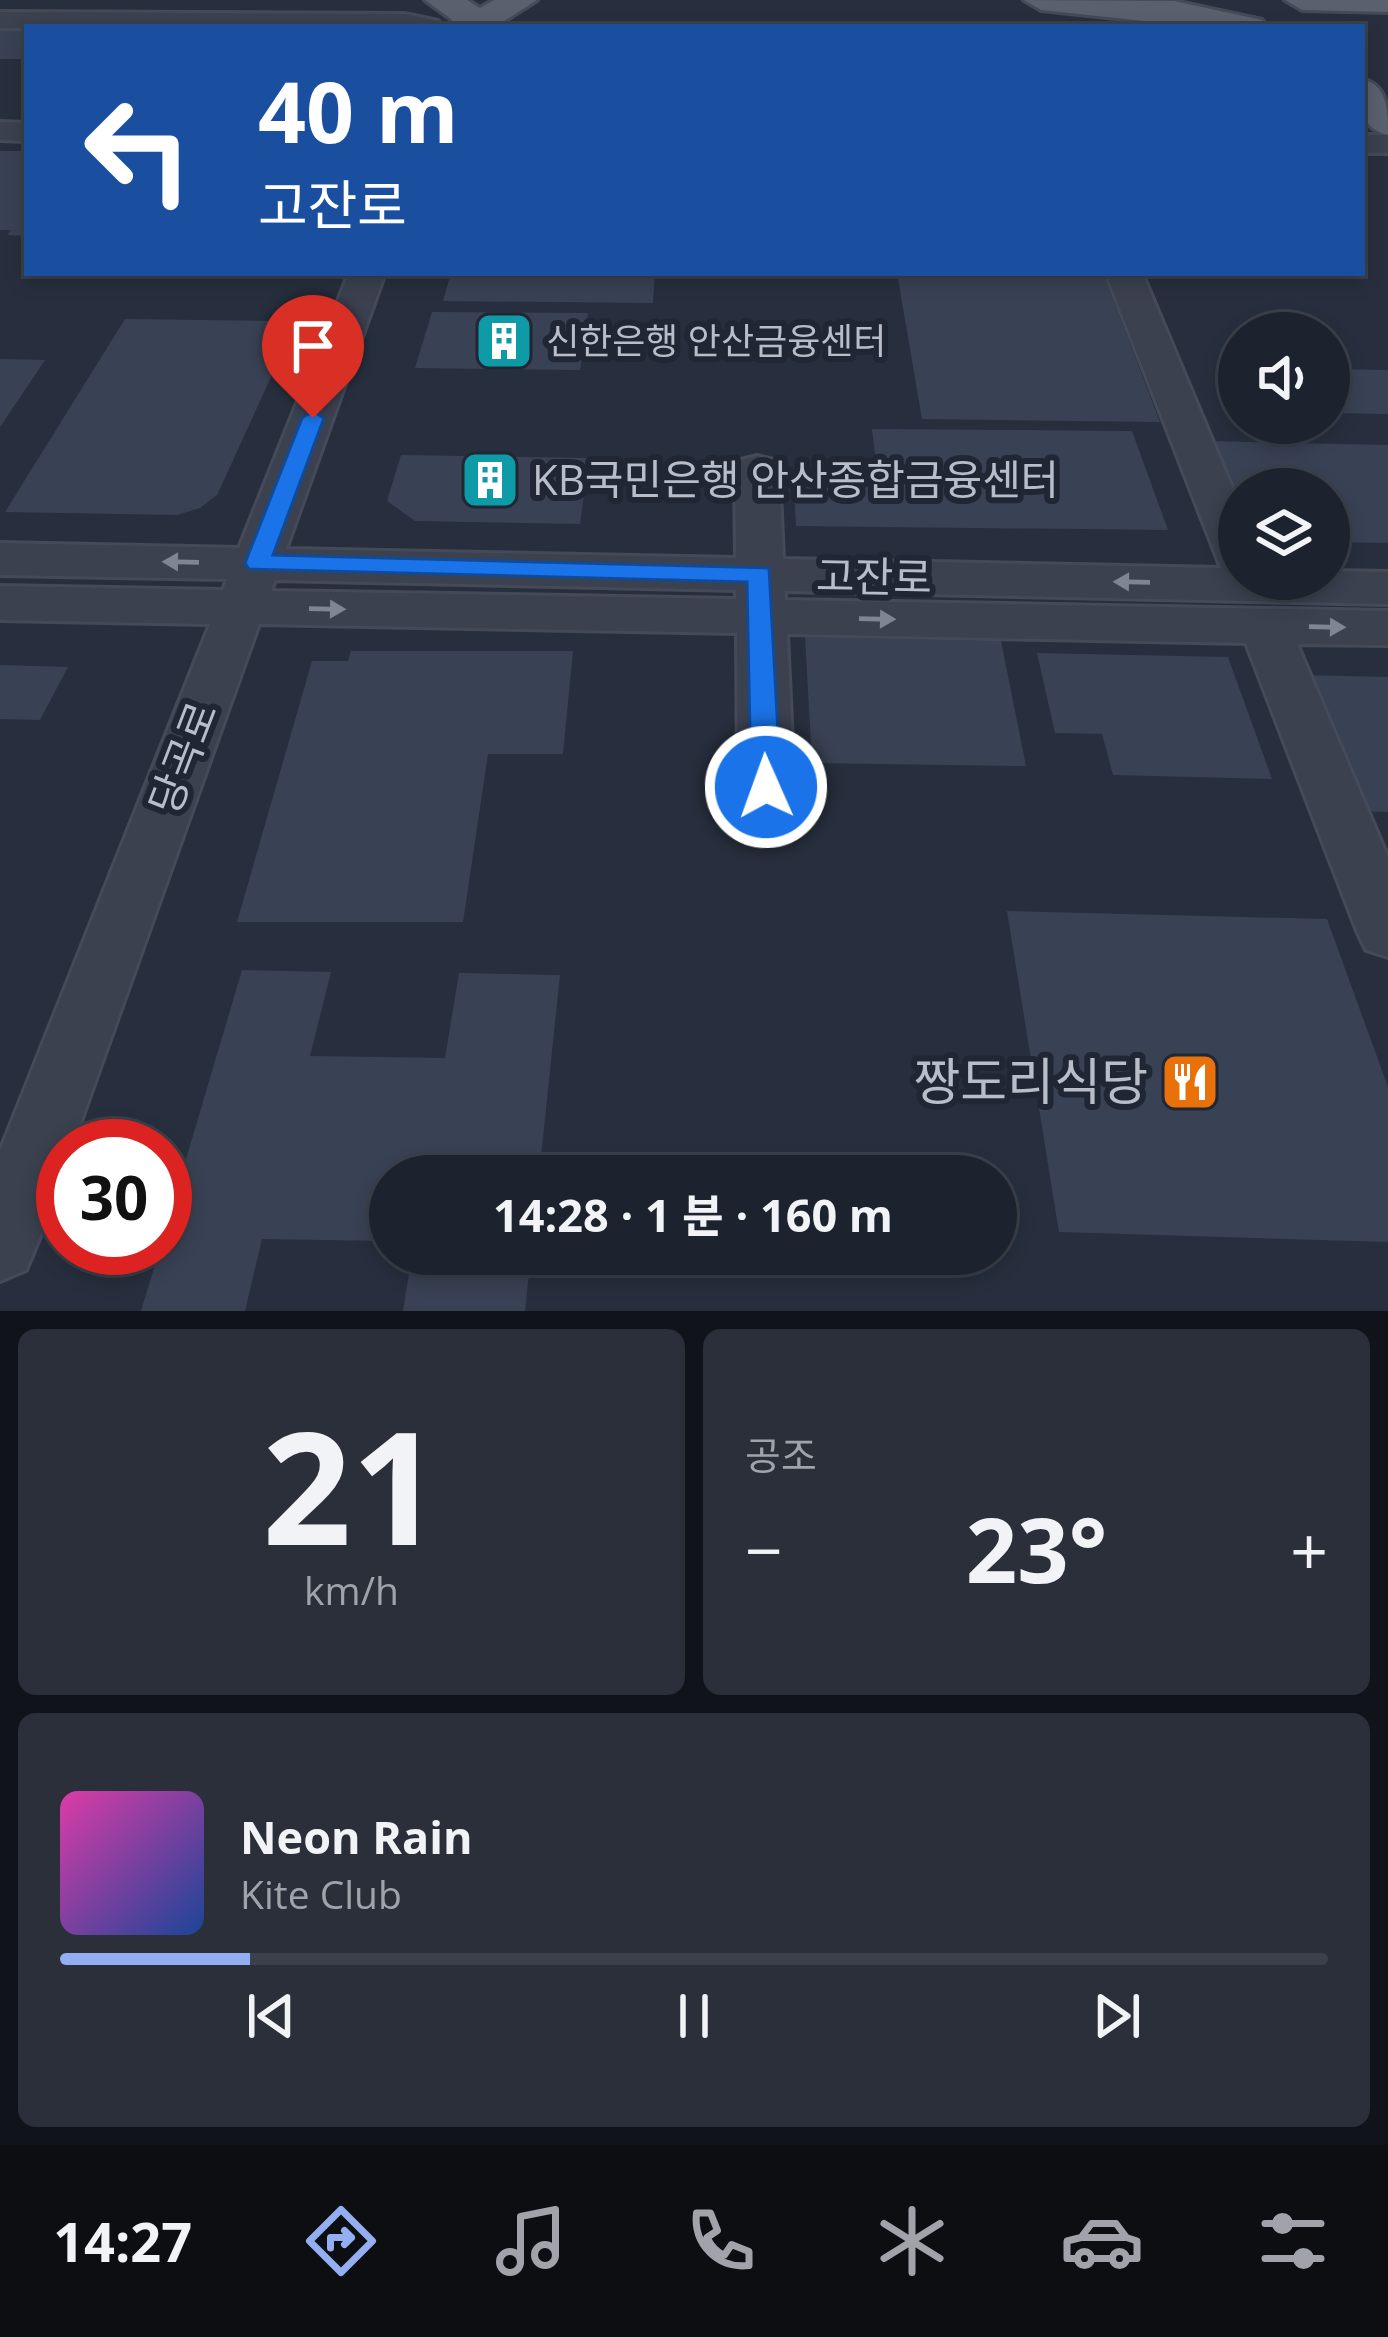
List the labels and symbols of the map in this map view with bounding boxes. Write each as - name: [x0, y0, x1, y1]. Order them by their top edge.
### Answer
- pin: [262, 295, 364, 418]
- building icon: 신한은행 안산금융센터: [473, 310, 535, 372]
- place label: 신한은행 안산금융센터: [546, 316, 887, 365]
- building icon: KB국민은행 안산종합금융센터: [459, 449, 521, 511]
- place label: KB국민은행 안산종합금융센터: [532, 450, 1059, 507]
- street label: 고잔로: [816, 546, 932, 605]
- one-way arrow: [161, 552, 199, 572]
- one-way arrow: [1112, 573, 1150, 592]
- one-way arrow: [309, 599, 347, 619]
- one-way arrow: [859, 609, 897, 628]
- one-way arrow: [1309, 617, 1347, 636]
- street label: 당곡로: [134, 693, 229, 822]
- position arrow: [703, 724, 829, 850]
- place label: 짱도리식당: [913, 1045, 1148, 1115]
- restaurant icon: 짱도리식당: [1159, 1051, 1221, 1113]
- speed limit sign: 30: [36, 1119, 192, 1275]

